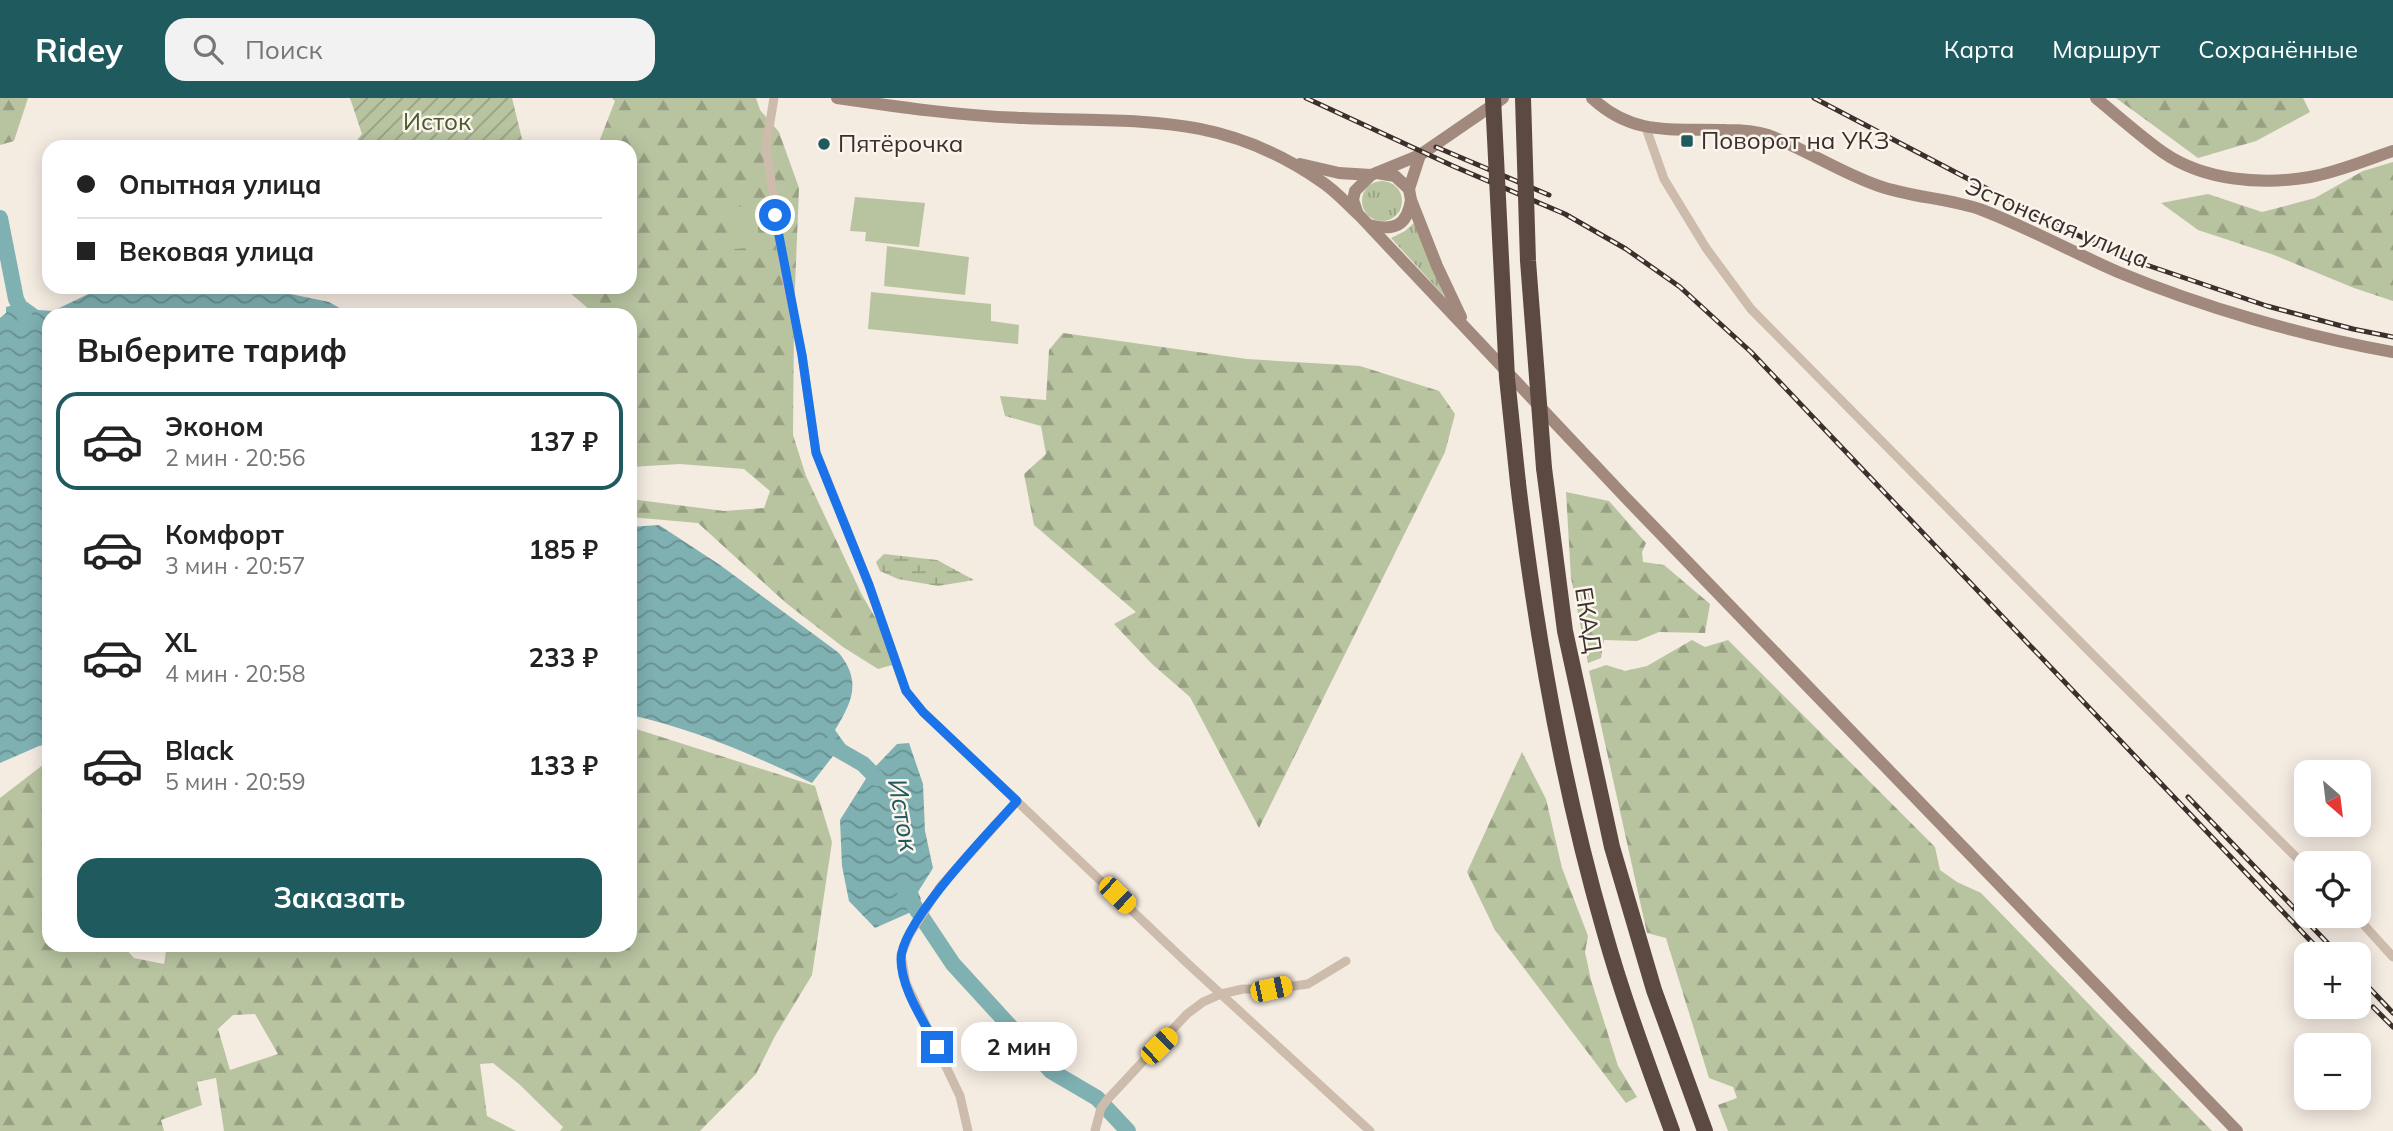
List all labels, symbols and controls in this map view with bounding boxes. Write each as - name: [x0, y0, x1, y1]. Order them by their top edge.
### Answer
- search box: [165, 18, 655, 81]
- text: Ridey: [35, 29, 123, 70]
- icon: search: [189, 30, 227, 68]
- text: Поиск: [245, 33, 323, 66]
- text: Карта: [1944, 34, 2014, 64]
- text: Маршрут: [2052, 34, 2160, 64]
- text: Сохранённые: [2198, 34, 2358, 64]
- park label: Исток: [403, 106, 471, 136]
- place label: Поворот на УКЗ: [1701, 125, 1889, 155]
- place label: Пятёрочка: [838, 128, 963, 158]
- marker: Поворот на УКЗ: [1679, 133, 1695, 149]
- marker: Пятёрочка: [816, 136, 832, 152]
- text: Опытная улица: [119, 168, 322, 201]
- street label: Эстонская улица: [1961, 170, 2154, 274]
- route start: [759, 199, 791, 231]
- text: Вековая улица: [119, 235, 314, 268]
- text: Выберите тариф: [77, 330, 347, 370]
- icon: car: [81, 410, 144, 473]
- text: Эконом: [165, 410, 264, 443]
- text: 137 ₽: [528, 425, 598, 458]
- text: 2 мин · 20:56: [165, 443, 305, 472]
- icon: car: [81, 518, 144, 581]
- text: Комфорт: [165, 518, 284, 551]
- text: 185 ₽: [528, 533, 598, 566]
- text: 3 мин · 20:57: [165, 551, 305, 580]
- street label: ЕКАД: [1569, 585, 1609, 655]
- icon: car: [81, 626, 144, 689]
- text: XL: [165, 626, 197, 659]
- text: 233 ₽: [528, 641, 598, 674]
- text: 4 мин · 20:58: [165, 659, 305, 688]
- icon: car: [81, 734, 144, 797]
- text: Black: [165, 734, 233, 767]
- text: 133 ₽: [528, 749, 598, 782]
- north arrow: [2294, 760, 2371, 836]
- map controls: [2294, 760, 2371, 1110]
- text: 5 мин · 20:59: [165, 767, 305, 796]
- water label: Исток: [881, 776, 926, 855]
- button: locate: [2294, 851, 2371, 928]
- button: Заказать: [77, 858, 602, 938]
- car: [1095, 873, 1140, 917]
- button: +: [2294, 942, 2371, 1019]
- car: [1249, 974, 1294, 1004]
- callout: 2 мин: [962, 1023, 1077, 1072]
- car: [1137, 1024, 1182, 1068]
- route end: [921, 1031, 953, 1063]
- text: 2 мин: [987, 1032, 1051, 1061]
- button: −: [2294, 1033, 2371, 1110]

